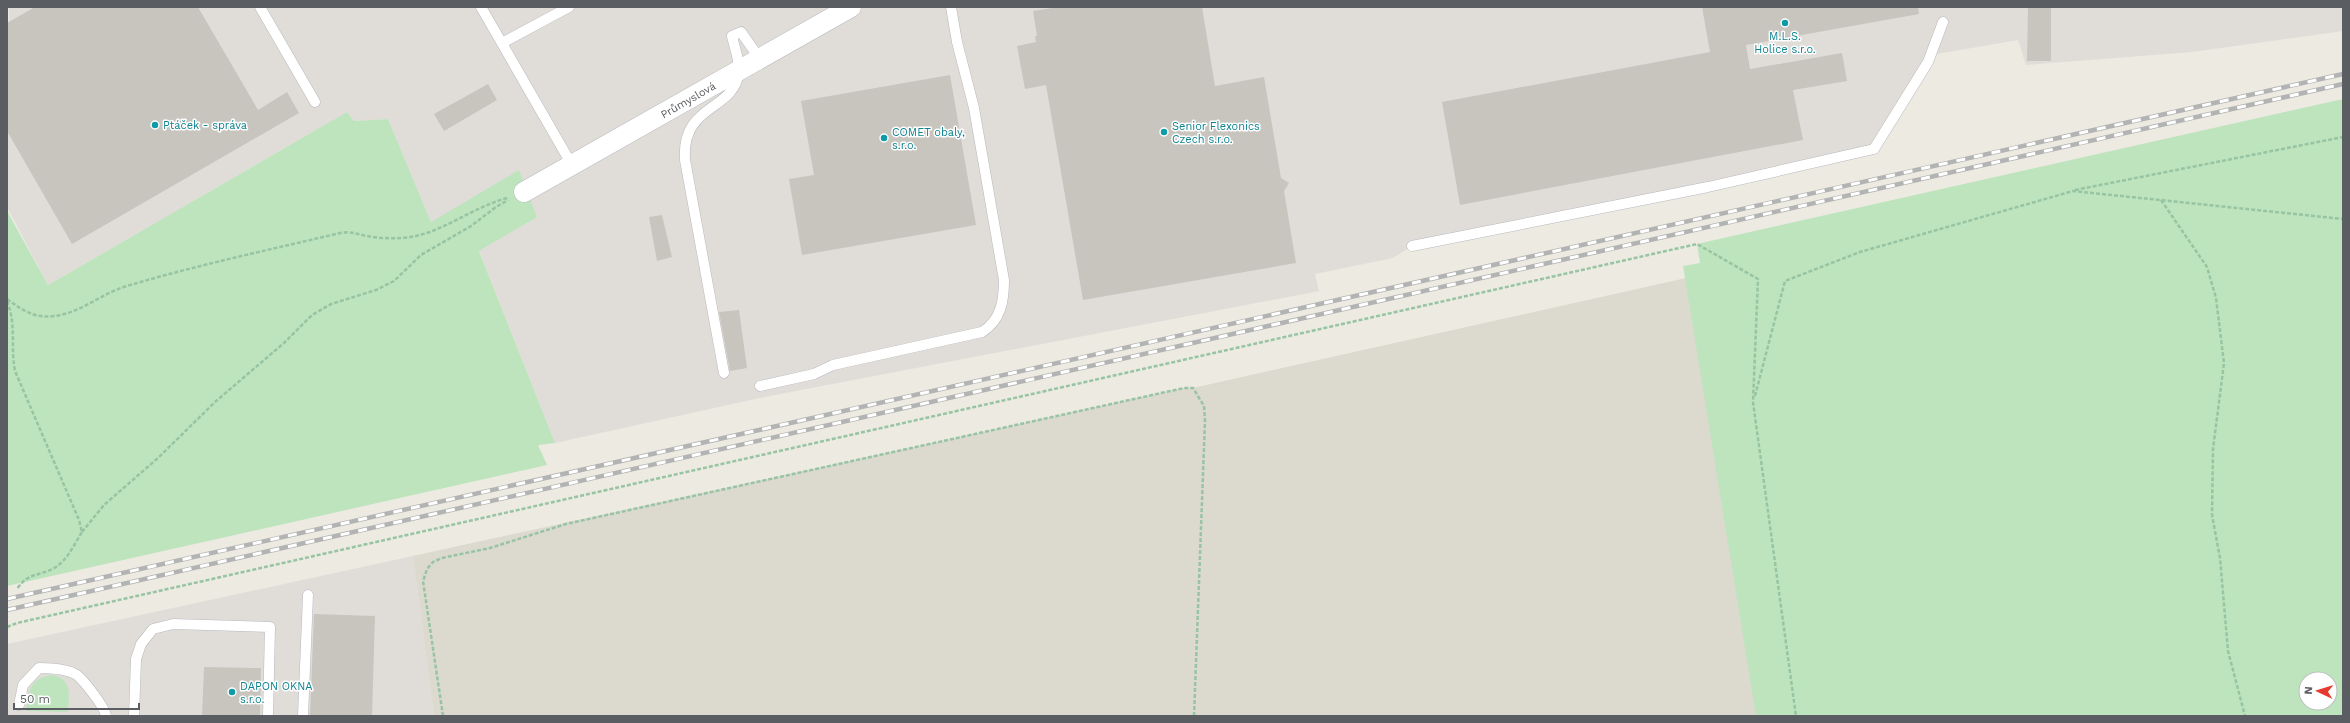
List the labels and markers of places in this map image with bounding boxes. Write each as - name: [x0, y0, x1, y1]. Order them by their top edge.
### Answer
- marker: M.L.S. Holice s.r.o.: [1780, 18, 1790, 28]
- place label: M.L.S. Holice s.r.o.: [1754, 30, 1816, 56]
- place label: Ptáček - správa: [163, 119, 247, 132]
- marker: Ptáček - správa: [150, 120, 160, 130]
- place label: Senior Flexonics Czech s.r.o.: [1172, 120, 1260, 146]
- place label: COMET obaly, s.r.o.: [892, 126, 965, 152]
- marker: Senior Flexonics Czech s.r.o.: [1159, 127, 1169, 137]
- marker: COMET obaly, s.r.o.: [879, 133, 889, 143]
- place label: DAPON OKNA s.r.o.: [240, 680, 313, 706]
- marker: DAPON OKNA s.r.o.: [227, 687, 237, 697]

